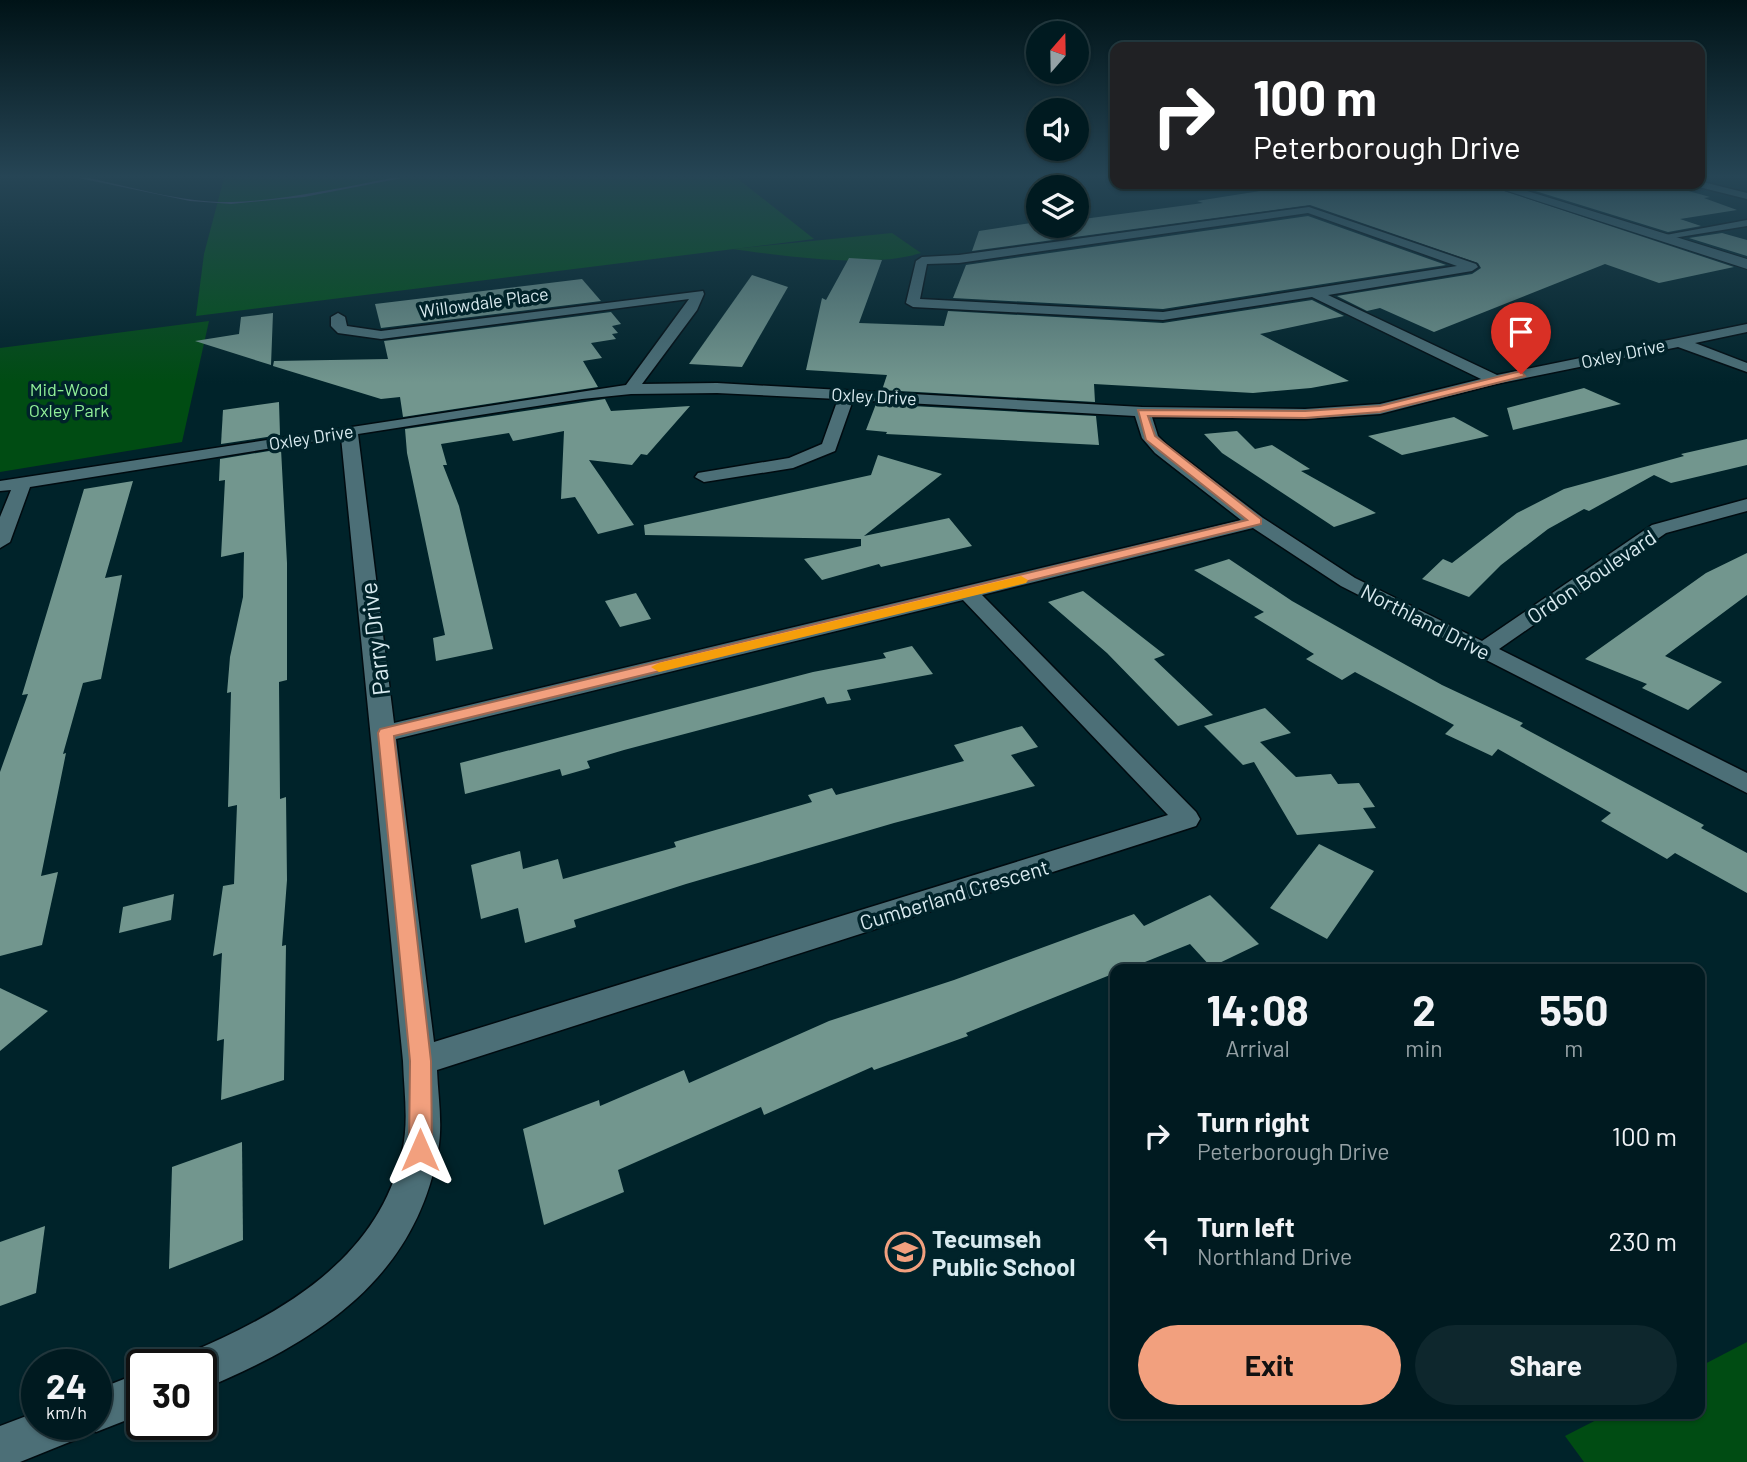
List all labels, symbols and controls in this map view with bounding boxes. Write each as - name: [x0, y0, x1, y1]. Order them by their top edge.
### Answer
- north arrow: [1026, 21, 1088, 84]
- map controls: [1026, 21, 1089, 238]
- text: 100 m: [1253, 67, 1377, 126]
- icon: right: [1138, 70, 1229, 161]
- button: sound: [1026, 98, 1089, 161]
- text: Peterborough Drive: [1253, 127, 1521, 165]
- button: layers: [1026, 175, 1089, 238]
- street label: Willowdale Place: [418, 282, 550, 322]
- pin: [1491, 302, 1551, 374]
- icon: arrive: [1502, 313, 1540, 351]
- street label: Oxley Drive: [1579, 333, 1667, 373]
- park label: Mid-Wood Oxley Park: [29, 378, 109, 421]
- street label: Oxley Drive: [831, 383, 917, 409]
- street label: Oxley Drive: [267, 419, 355, 455]
- street label: Ordon Boulevard: [1522, 524, 1660, 628]
- street label: Northland Drive: [1357, 578, 1495, 664]
- street label: Parry Drive: [353, 581, 395, 697]
- street label: Cumberland Crescent: [856, 853, 1052, 935]
- text: 14:08: [1207, 984, 1309, 1034]
- text: 2: [1412, 984, 1436, 1034]
- text: 550: [1539, 984, 1608, 1034]
- text: Arrival: [1226, 1034, 1290, 1062]
- text: min: [1405, 1034, 1443, 1062]
- text: m: [1564, 1034, 1583, 1062]
- text: Turn right: [1197, 1106, 1310, 1137]
- position arrow: [383, 1113, 457, 1187]
- icon: right: [1138, 1117, 1176, 1155]
- text: 100 m: [1612, 1120, 1677, 1151]
- text: Peterborough Drive: [1197, 1137, 1390, 1165]
- text: Turn left: [1197, 1211, 1295, 1242]
- icon: left: [1138, 1222, 1176, 1260]
- place label: Tecumseh Public School: [932, 1224, 1075, 1281]
- text: 230 m: [1608, 1225, 1677, 1256]
- school or university icon: Tecumseh Public School: [884, 1231, 926, 1273]
- text: Northland Drive: [1197, 1242, 1352, 1270]
- button: Exit: [1138, 1325, 1401, 1405]
- button: Share: [1415, 1325, 1677, 1405]
- speed limit sign: 30: [126, 1349, 217, 1440]
- text: 24: [46, 1364, 87, 1406]
- text: km/h: [46, 1401, 87, 1423]

